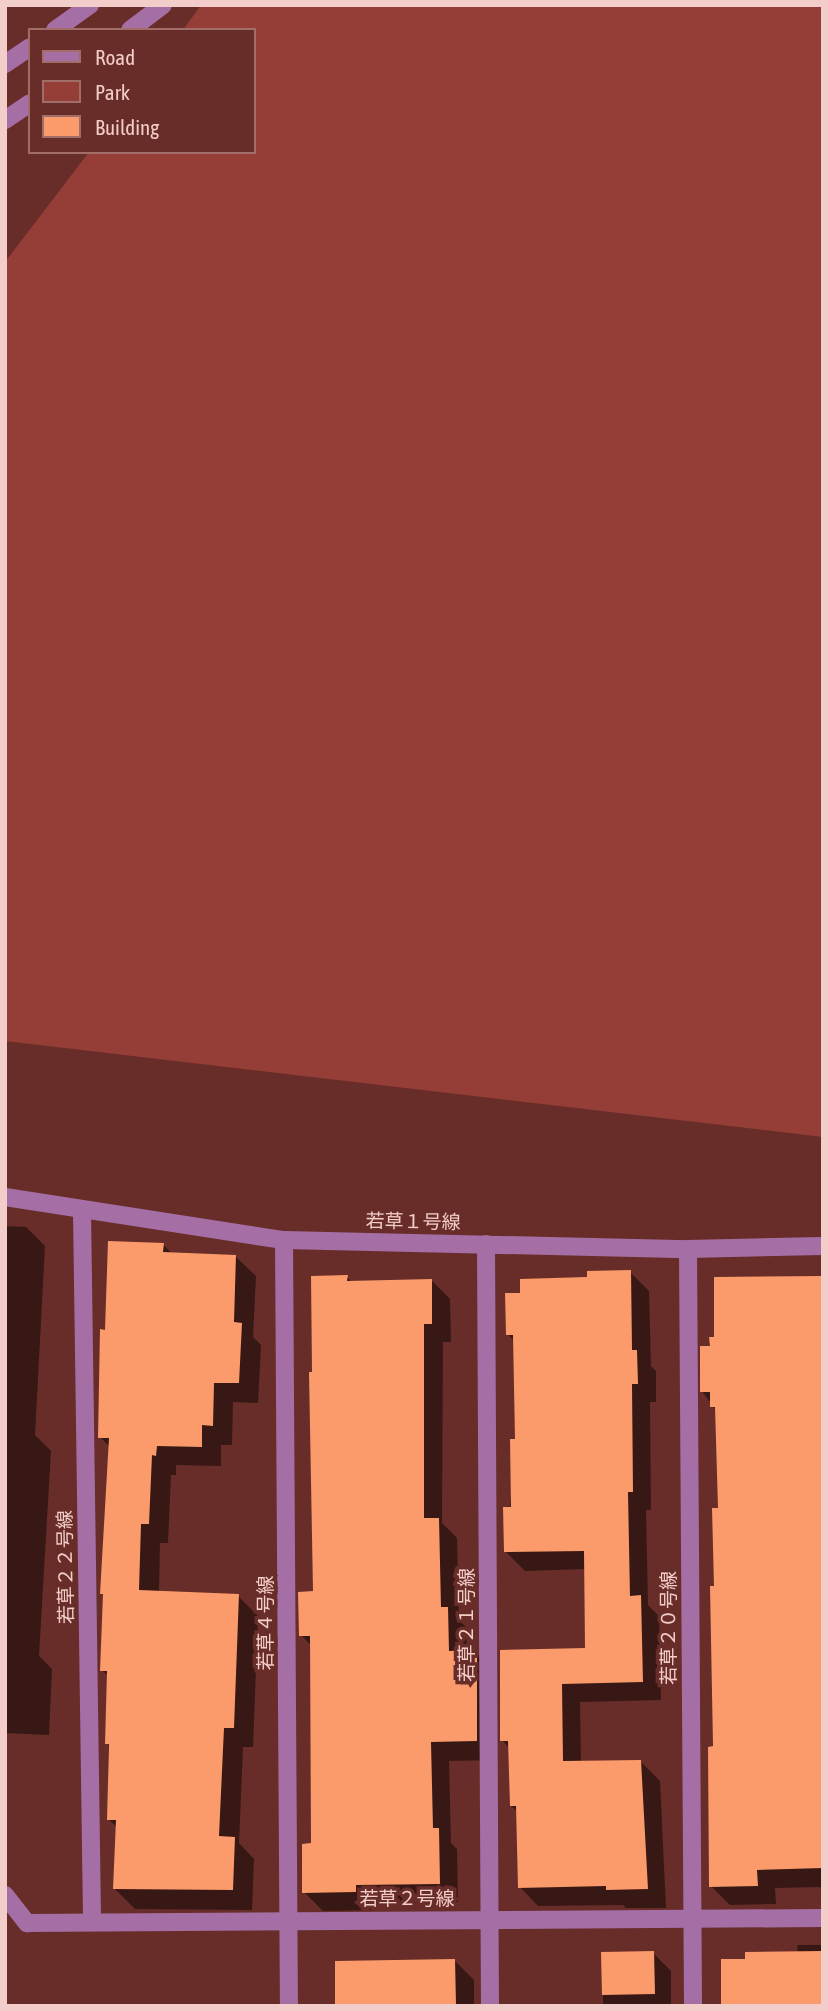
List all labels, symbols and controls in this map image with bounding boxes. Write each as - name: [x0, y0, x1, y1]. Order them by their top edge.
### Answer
- legend: [28, 28, 256, 154]
- text: Road: [95, 45, 135, 69]
- text: Park: [95, 80, 130, 104]
- text: Building: [95, 115, 159, 139]
- street label: 若草１号線: [365, 1210, 461, 1234]
- street label: 若草２２号線: [54, 1510, 78, 1624]
- street label: 若草２１号線: [456, 1568, 478, 1682]
- street label: 若草２０号線: [658, 1571, 680, 1685]
- street label: 若草４号線: [255, 1576, 277, 1670]
- street label: 若草２号線: [360, 1888, 454, 1910]

